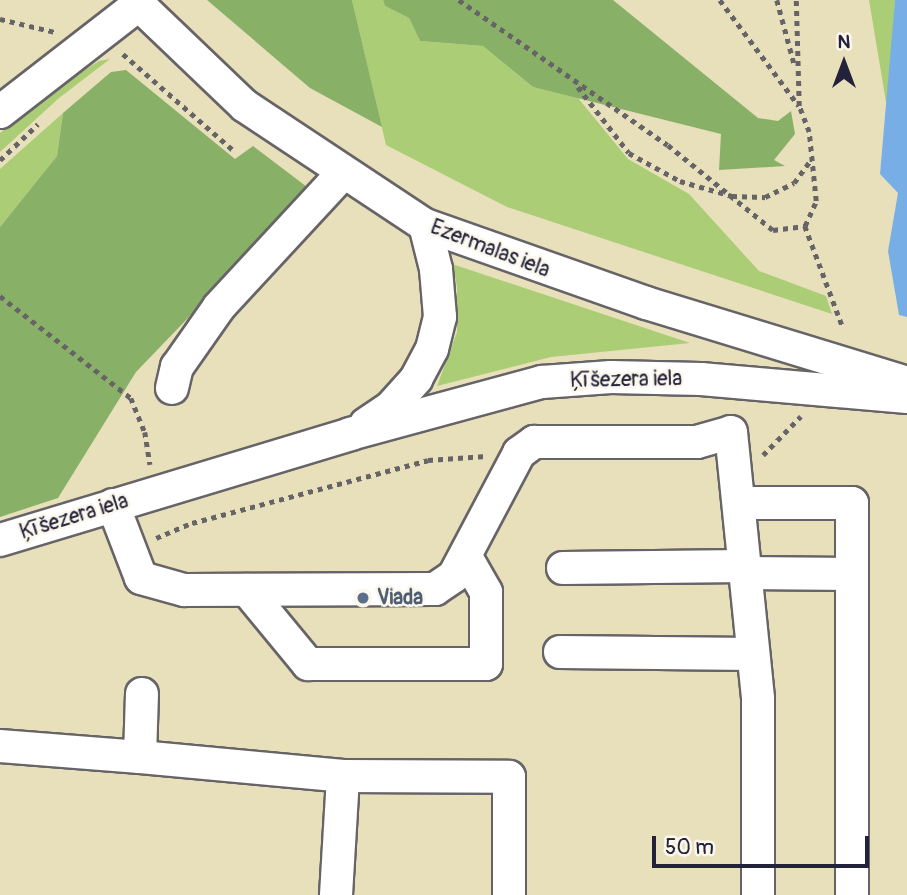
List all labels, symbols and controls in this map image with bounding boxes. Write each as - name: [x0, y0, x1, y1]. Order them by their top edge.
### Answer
- north arrow: [809, 28, 879, 98]
- text: N: [838, 30, 850, 54]
- street label: Ezermalas iela: [427, 215, 553, 283]
- street label: Ķīšezera iela: [570, 366, 682, 394]
- street label: Ķīšezera iela: [17, 489, 131, 545]
- place label: Viada: [377, 585, 423, 611]
- marker: Viada: [355, 590, 371, 606]
- scale bar: [655, 822, 872, 866]
- text: 50 m: [665, 834, 714, 861]

